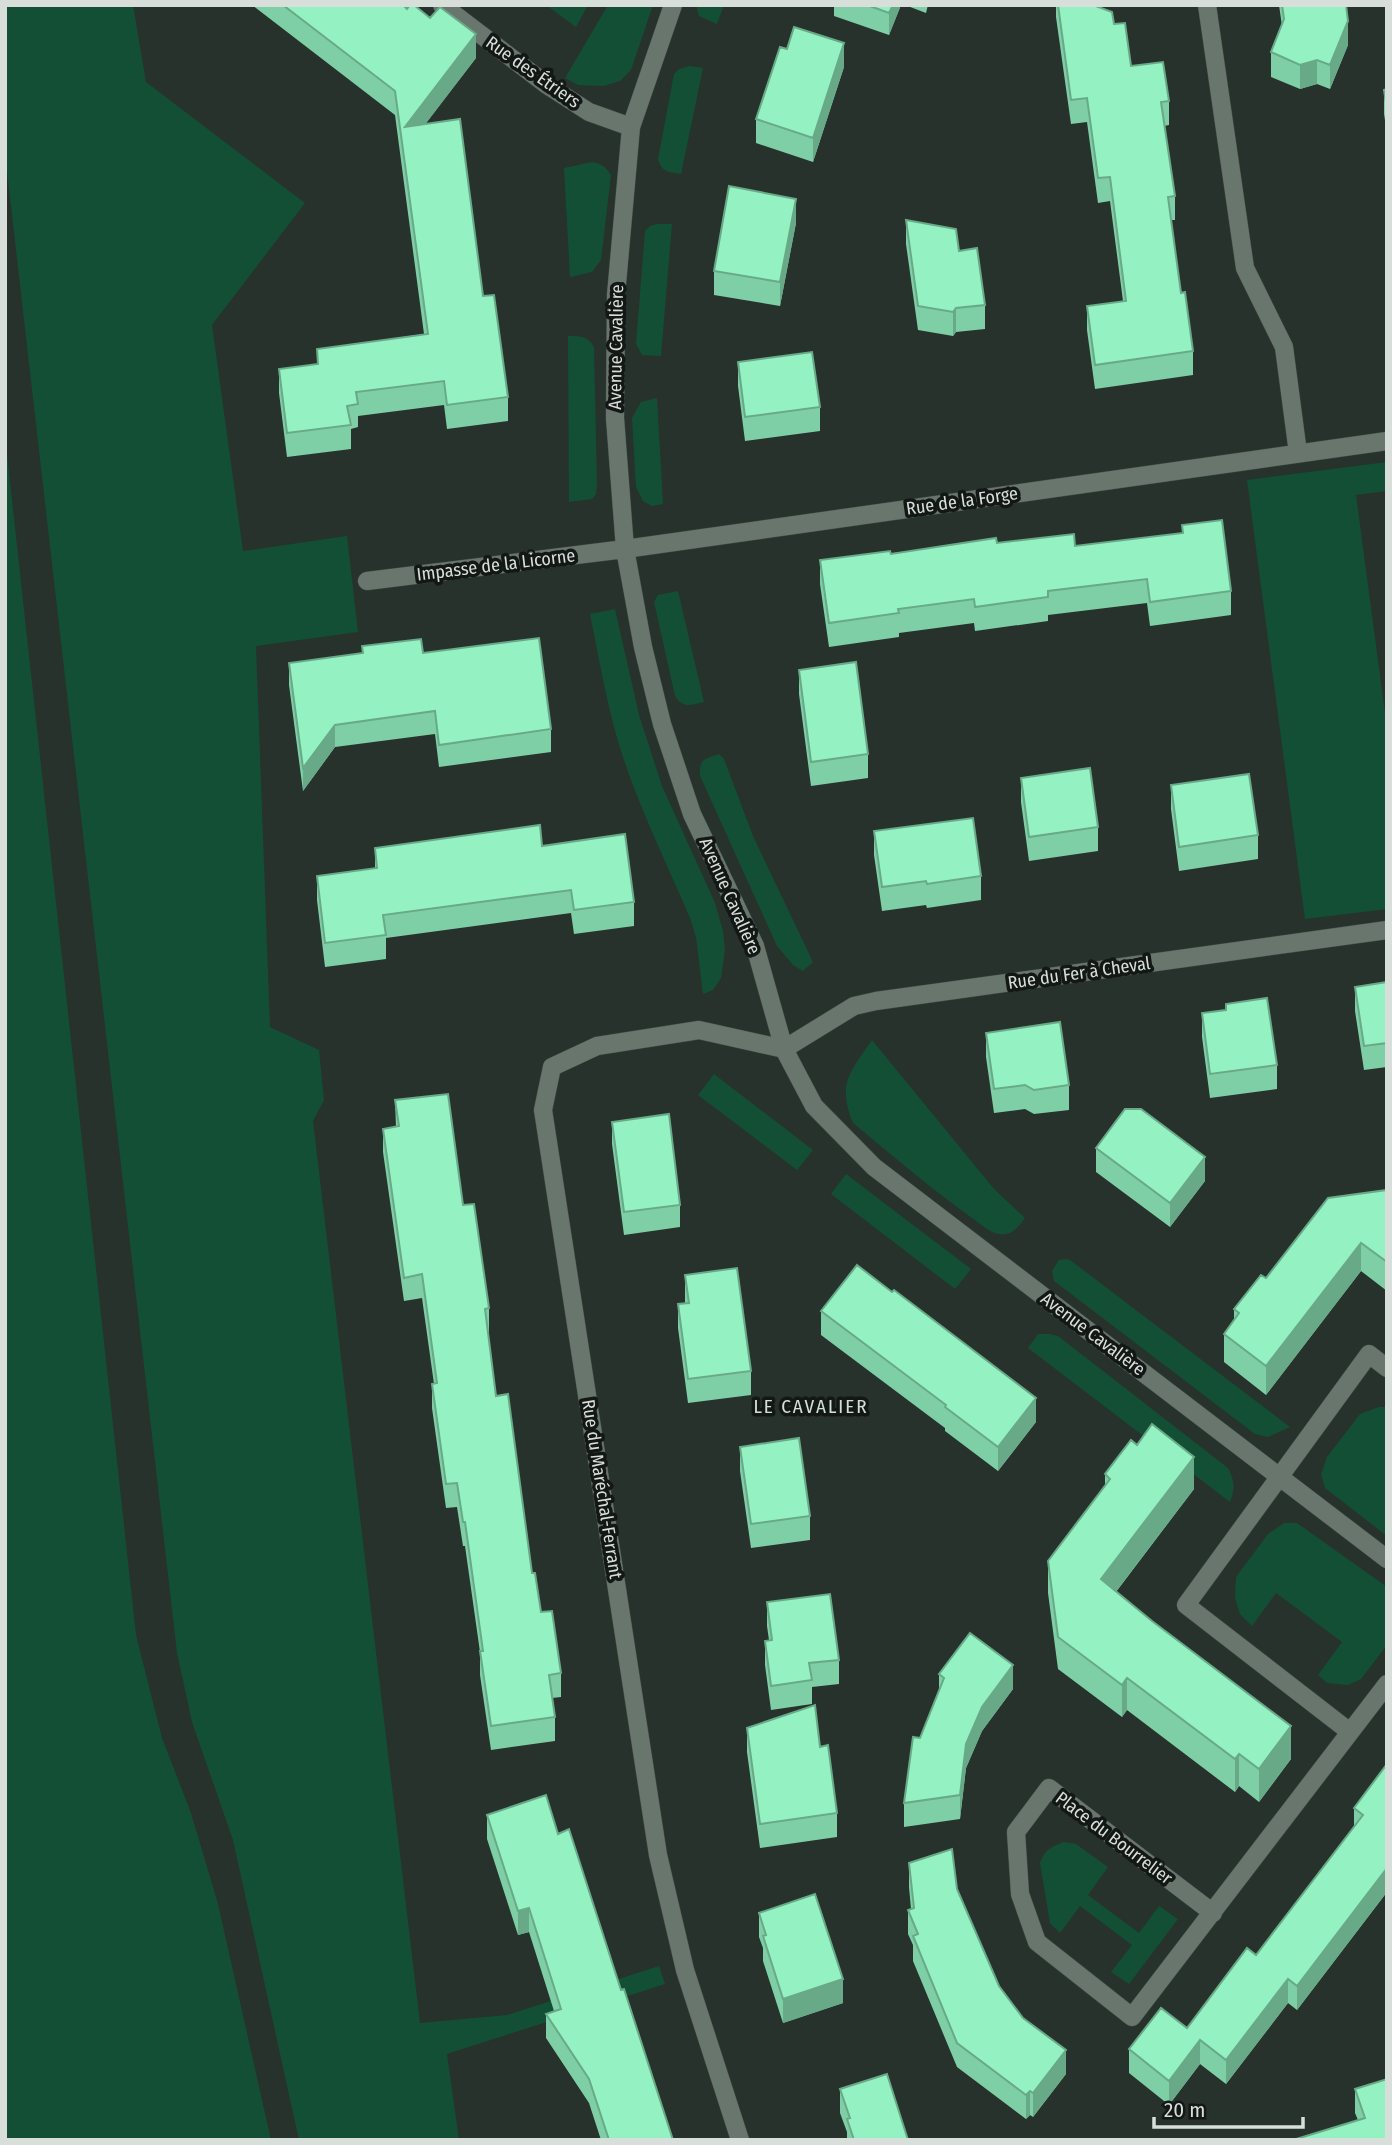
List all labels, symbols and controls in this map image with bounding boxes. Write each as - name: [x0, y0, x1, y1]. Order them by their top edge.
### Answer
- street label: Rue des Étriers: [482, 31, 585, 113]
- street label: Avenue Cavalière: [604, 284, 628, 410]
- street label: Rue de la Forge: [905, 482, 1019, 520]
- street label: Impasse de la Licorne: [416, 544, 577, 586]
- street label: Avenue Cavalière: [695, 834, 766, 958]
- street label: Rue du Fer à Cheval: [1006, 952, 1152, 994]
- street label: Avenue Cavalière: [1036, 1288, 1150, 1380]
- district label: LE CAVALIER: [753, 1395, 869, 1418]
- street label: Rue du Maréchal-Ferrant: [577, 1398, 627, 1580]
- street label: Place du Bourrelier: [1051, 1787, 1177, 1890]
- scale bar: [1154, 2086, 1303, 2130]
- text: 20 m: [1164, 2097, 1205, 2123]

